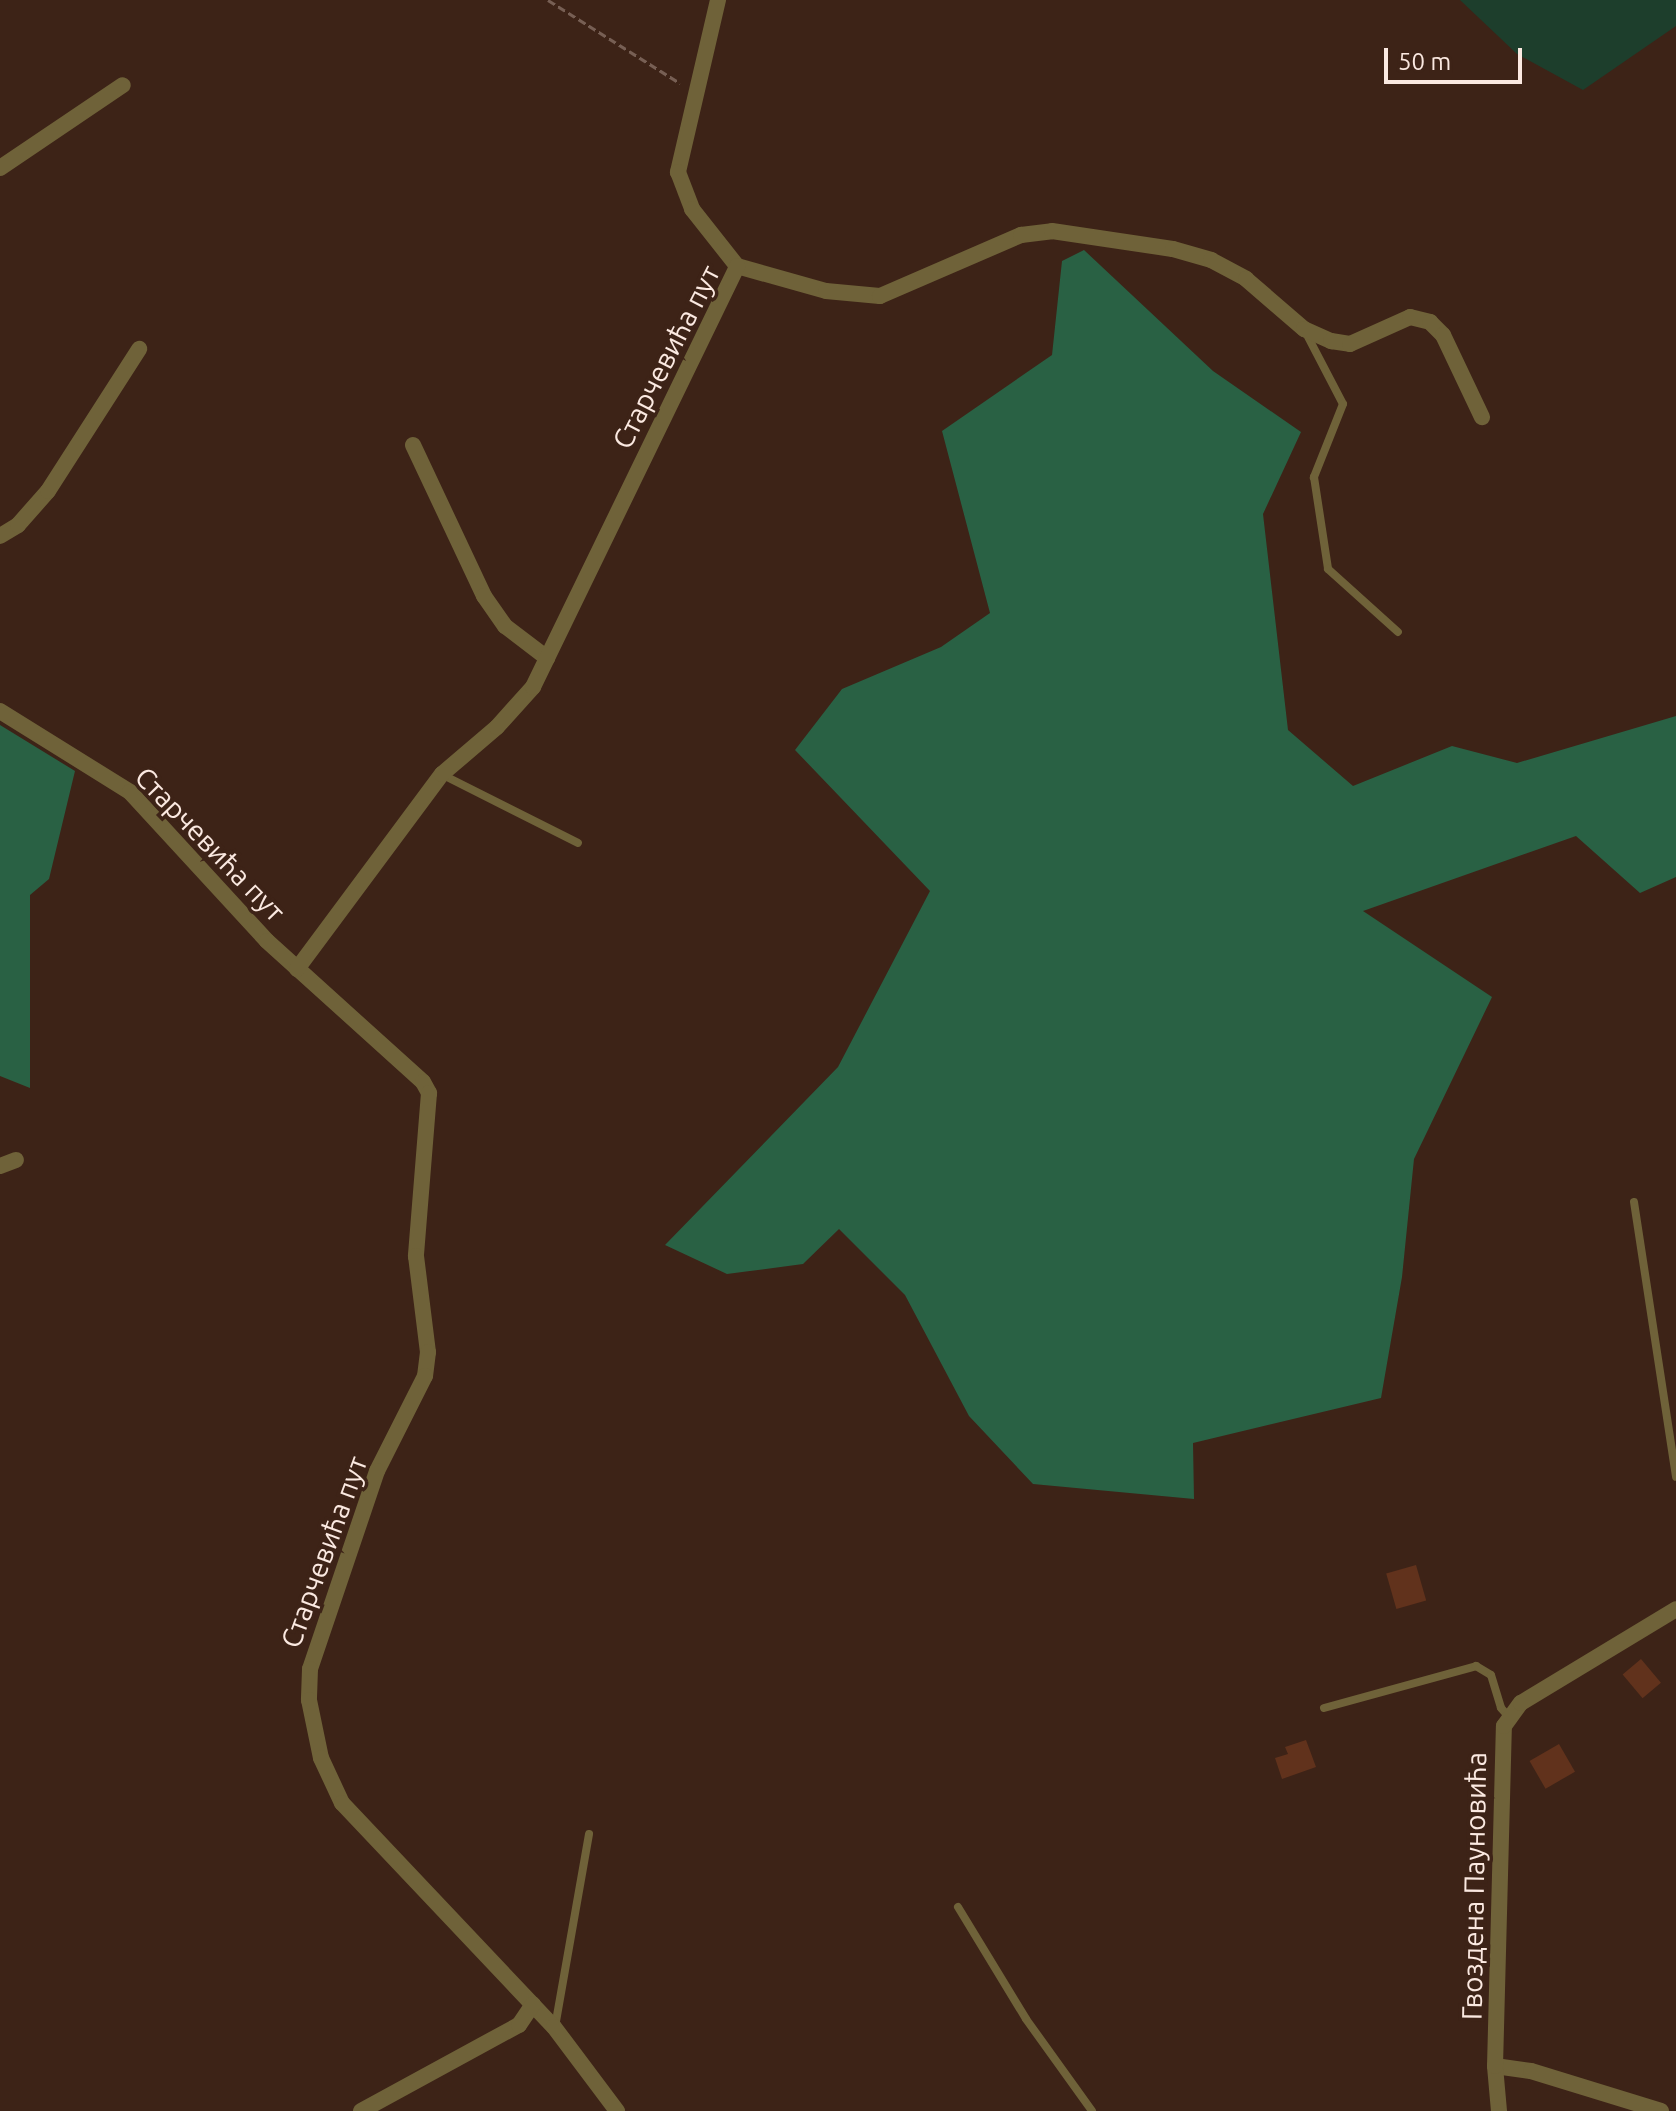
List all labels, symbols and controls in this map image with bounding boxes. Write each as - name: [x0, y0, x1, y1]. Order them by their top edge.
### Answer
- scale bar: [1388, 32, 1526, 82]
- text: 50 m: [1398, 48, 1451, 75]
- street label: Старчевића пут: [605, 260, 727, 454]
- street label: Старчевића пут: [128, 760, 292, 928]
- street label: Старчевића пут: [274, 1452, 374, 1652]
- street label: Гвоздена Пауновића: [1455, 1752, 1493, 2020]

